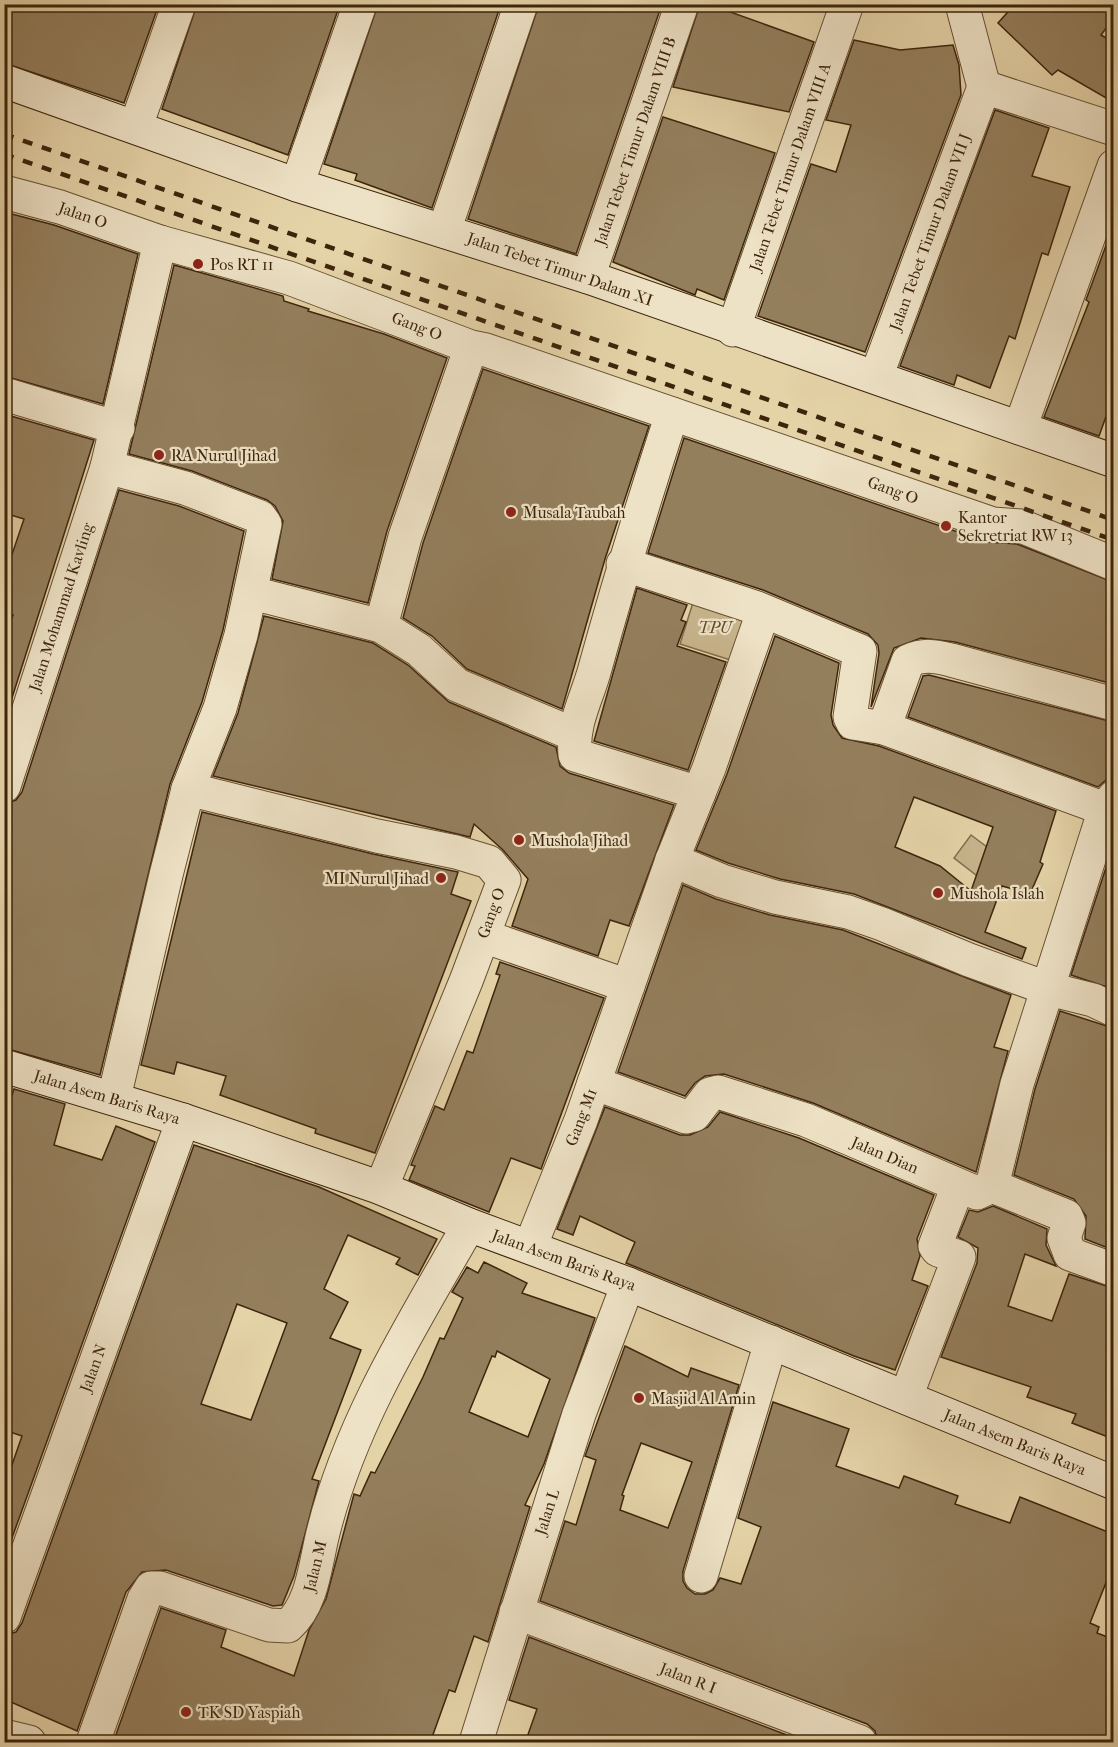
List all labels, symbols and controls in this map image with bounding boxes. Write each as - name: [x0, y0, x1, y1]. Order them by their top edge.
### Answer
- street label: Jalan Tebet Timur Dalam VIII B: [590, 34, 680, 250]
- street label: Jalan Tebet Timur Dalam VIII A: [745, 60, 835, 276]
- street label: Jalan Tebet Timur Dalam VII J: [885, 131, 975, 335]
- street label: Jalan O: [54, 197, 110, 232]
- street label: Jalan Tebet Timur Dalam XI: [463, 228, 655, 310]
- place label: Pos RT 11: [210, 255, 273, 274]
- marker: Pos RT 11: [191, 257, 205, 271]
- street label: Gang O: [389, 308, 445, 344]
- place label: RA Nurul Jihad: [171, 446, 277, 465]
- marker: RA Nurul Jihad: [152, 448, 166, 462]
- street label: Gang O: [865, 472, 921, 508]
- place label: Musala Taubah: [523, 503, 626, 522]
- marker: Musala Taubah: [504, 505, 518, 519]
- place label: Kantor Sekretriat RW 13: [958, 508, 1073, 545]
- marker: Kantor Sekretriat RW 13: [939, 519, 953, 533]
- street label: Jalan Mohammad Kavling: [24, 520, 97, 696]
- park label: TPU: [698, 618, 735, 637]
- place label: Mushola Jihad: [531, 831, 628, 850]
- marker: Mushola Jihad: [512, 833, 526, 847]
- place label: MI Nurul Jihad: [324, 869, 429, 888]
- marker: MI Nurul Jihad: [434, 871, 448, 885]
- place label: Mushola Islah: [950, 884, 1044, 903]
- street label: Gang O: [473, 885, 509, 941]
- marker: Mushola Islah: [931, 886, 945, 900]
- street label: Jalan Asem Baris Raya: [30, 1065, 183, 1128]
- street label: Gang M1: [561, 1085, 601, 1149]
- street label: Jalan Dian: [847, 1132, 922, 1178]
- street label: Jalan Asem Baris Raya: [487, 1224, 639, 1295]
- street label: Jalan N: [75, 1341, 110, 1397]
- place label: Masjid Al Amin: [651, 1389, 756, 1408]
- marker: Masjid Al Amin: [632, 1391, 646, 1405]
- street label: Jalan Asem Baris Raya: [939, 1404, 1090, 1479]
- street label: Jalan L: [530, 1486, 563, 1539]
- street label: Jalan M: [299, 1538, 331, 1596]
- street label: Jalan R I: [655, 1658, 719, 1697]
- place label: TK SD Yaspiah: [198, 1703, 300, 1722]
- marker: TK SD Yaspiah: [179, 1705, 193, 1719]

